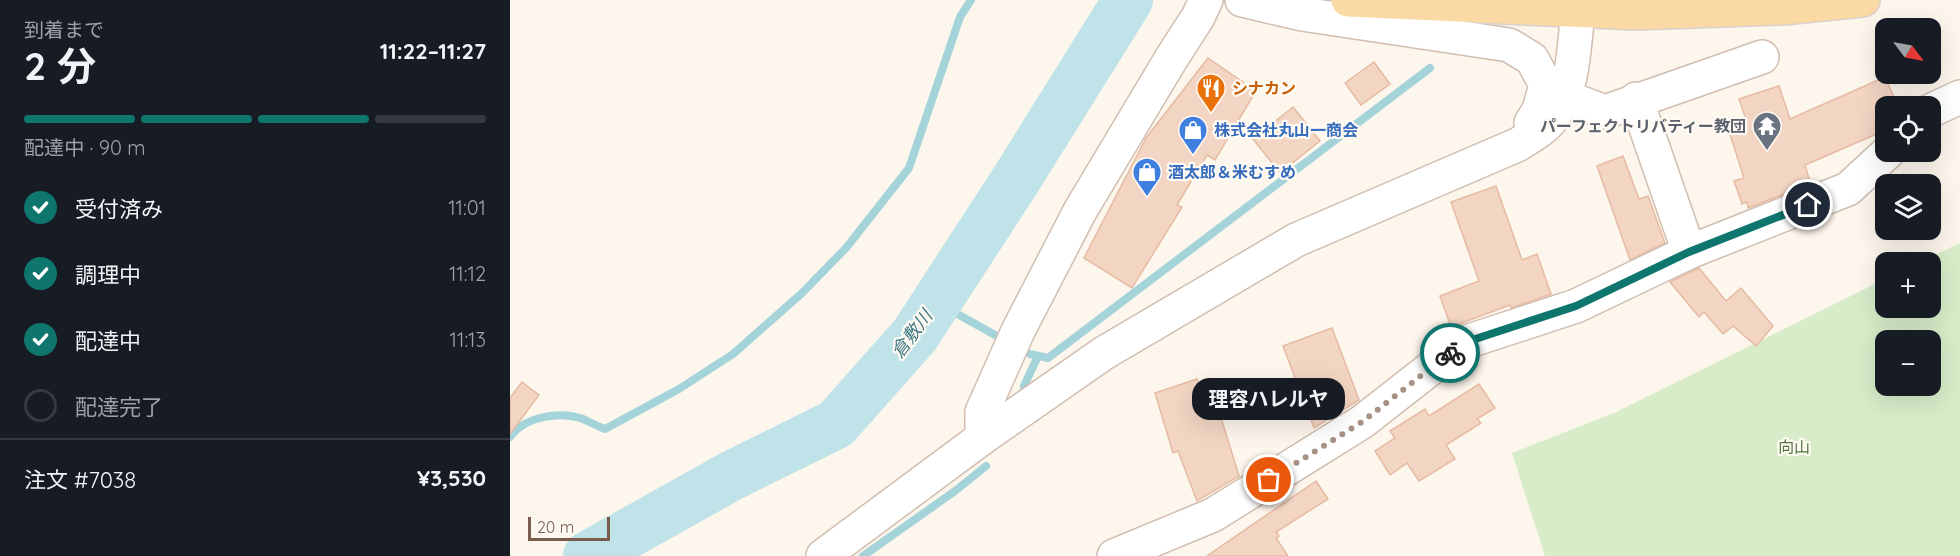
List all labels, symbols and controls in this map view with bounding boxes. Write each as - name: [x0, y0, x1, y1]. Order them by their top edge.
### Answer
- text: 到着まで: [24, 17, 104, 42]
- north arrow: [1875, 18, 1941, 84]
- map controls: [1875, 18, 1941, 396]
- text: 11:22–11:27: [380, 37, 486, 65]
- text: 2 分: [24, 41, 96, 90]
- restaurant icon: シナカン: [1195, 72, 1227, 114]
- place label: シナカン: [1232, 78, 1296, 98]
- button: locate: [1875, 96, 1941, 162]
- temple icon: パーフェクトリバティー教団: [1751, 110, 1783, 152]
- shop icon: 株式会社丸山一商会: [1177, 114, 1209, 156]
- place label: パーフェクトリバティー教団: [1540, 116, 1746, 136]
- place label: 株式会社丸山一商会: [1214, 120, 1358, 140]
- text: 配達中 · 90 m: [24, 135, 146, 160]
- shop icon: 酒太郎＆米むすめ: [1131, 156, 1163, 198]
- place label: 酒太郎＆米むすめ: [1168, 162, 1296, 182]
- button: layers: [1875, 174, 1941, 240]
- pin: [1782, 179, 1833, 230]
- icon: home: [1791, 188, 1824, 221]
- icon: check: [24, 191, 57, 224]
- text: 受付済み: [75, 195, 163, 223]
- text: 11:01: [448, 195, 486, 220]
- button: +: [1875, 252, 1941, 318]
- icon: check: [24, 257, 57, 290]
- text: 調理中: [75, 261, 141, 289]
- text: 11:12: [449, 261, 486, 286]
- water label: 倉敷川: [886, 304, 938, 362]
- icon: check: [24, 323, 57, 356]
- courier: [1420, 323, 1480, 383]
- text: 配達中: [75, 327, 141, 355]
- text: 11:13: [450, 327, 486, 352]
- button: −: [1875, 330, 1941, 396]
- icon: bike: [1434, 337, 1467, 370]
- callout: 理容ハレルヤ: [1192, 378, 1346, 420]
- text: 理容ハレルヤ: [1209, 386, 1329, 411]
- text: 配達完了: [75, 393, 163, 421]
- park label: 向山: [1778, 437, 1810, 457]
- pin: [1243, 454, 1294, 505]
- icon: bag: [1252, 463, 1285, 496]
- text: ¥3,530: [417, 464, 486, 492]
- text: 注文 #7038: [24, 466, 136, 494]
- scale bar: [528, 514, 610, 542]
- text: 20 m: [537, 517, 574, 537]

